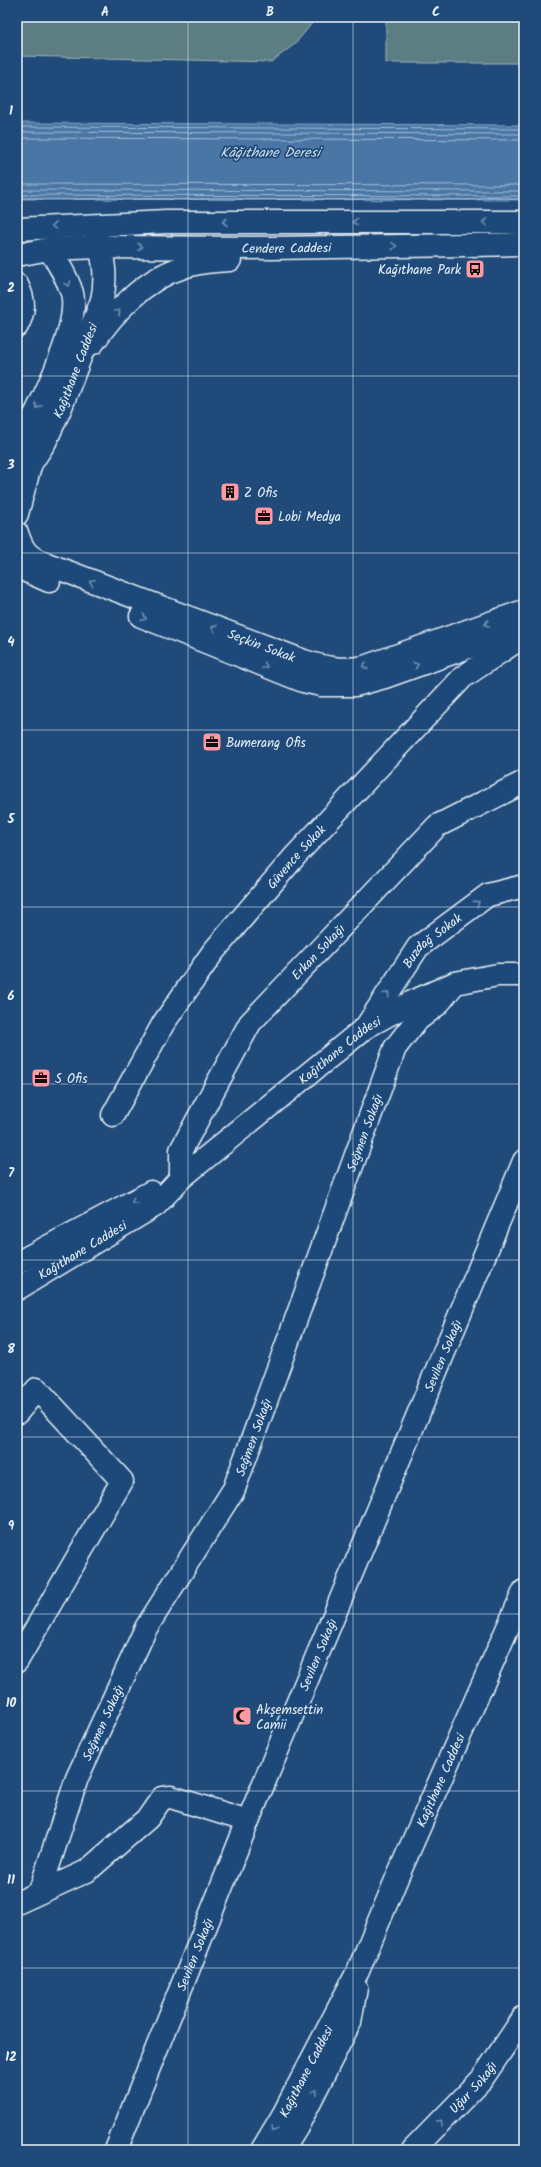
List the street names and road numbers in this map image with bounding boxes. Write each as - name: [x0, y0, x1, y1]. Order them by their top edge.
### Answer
- street label: Cendere Caddesi: [241, 238, 332, 260]
- street label: Kağıthane Caddesi: [48, 319, 105, 422]
- street label: Seçkin Sokak: [224, 624, 299, 669]
- street label: Güvence Sokak: [262, 820, 332, 894]
- street label: Buzdağ Sokak: [398, 908, 468, 973]
- street label: Erkan Sokağı: [287, 920, 351, 986]
- street label: Kağıthane Caddesi: [294, 1011, 386, 1090]
- street label: Seğmen Sokağı: [342, 1091, 389, 1175]
- street label: Kağıthane Caddesi: [34, 1215, 132, 1286]
- street label: Sevilen Sokağı: [419, 1317, 469, 1396]
- street label: Seğmen Sokağı: [231, 1395, 278, 1479]
- street label: Sevilen Sokağı: [294, 1615, 344, 1695]
- street label: Seğmen Sokağı: [77, 1682, 131, 1765]
- street label: Kağıthane Caddesi: [412, 1730, 472, 1831]
- street label: Sevilen Sokağı: [172, 1915, 220, 1994]
- street label: Kağıthane Caddesi: [274, 2022, 340, 2122]
- street label: Uğur Sokağı: [445, 2057, 503, 2119]

